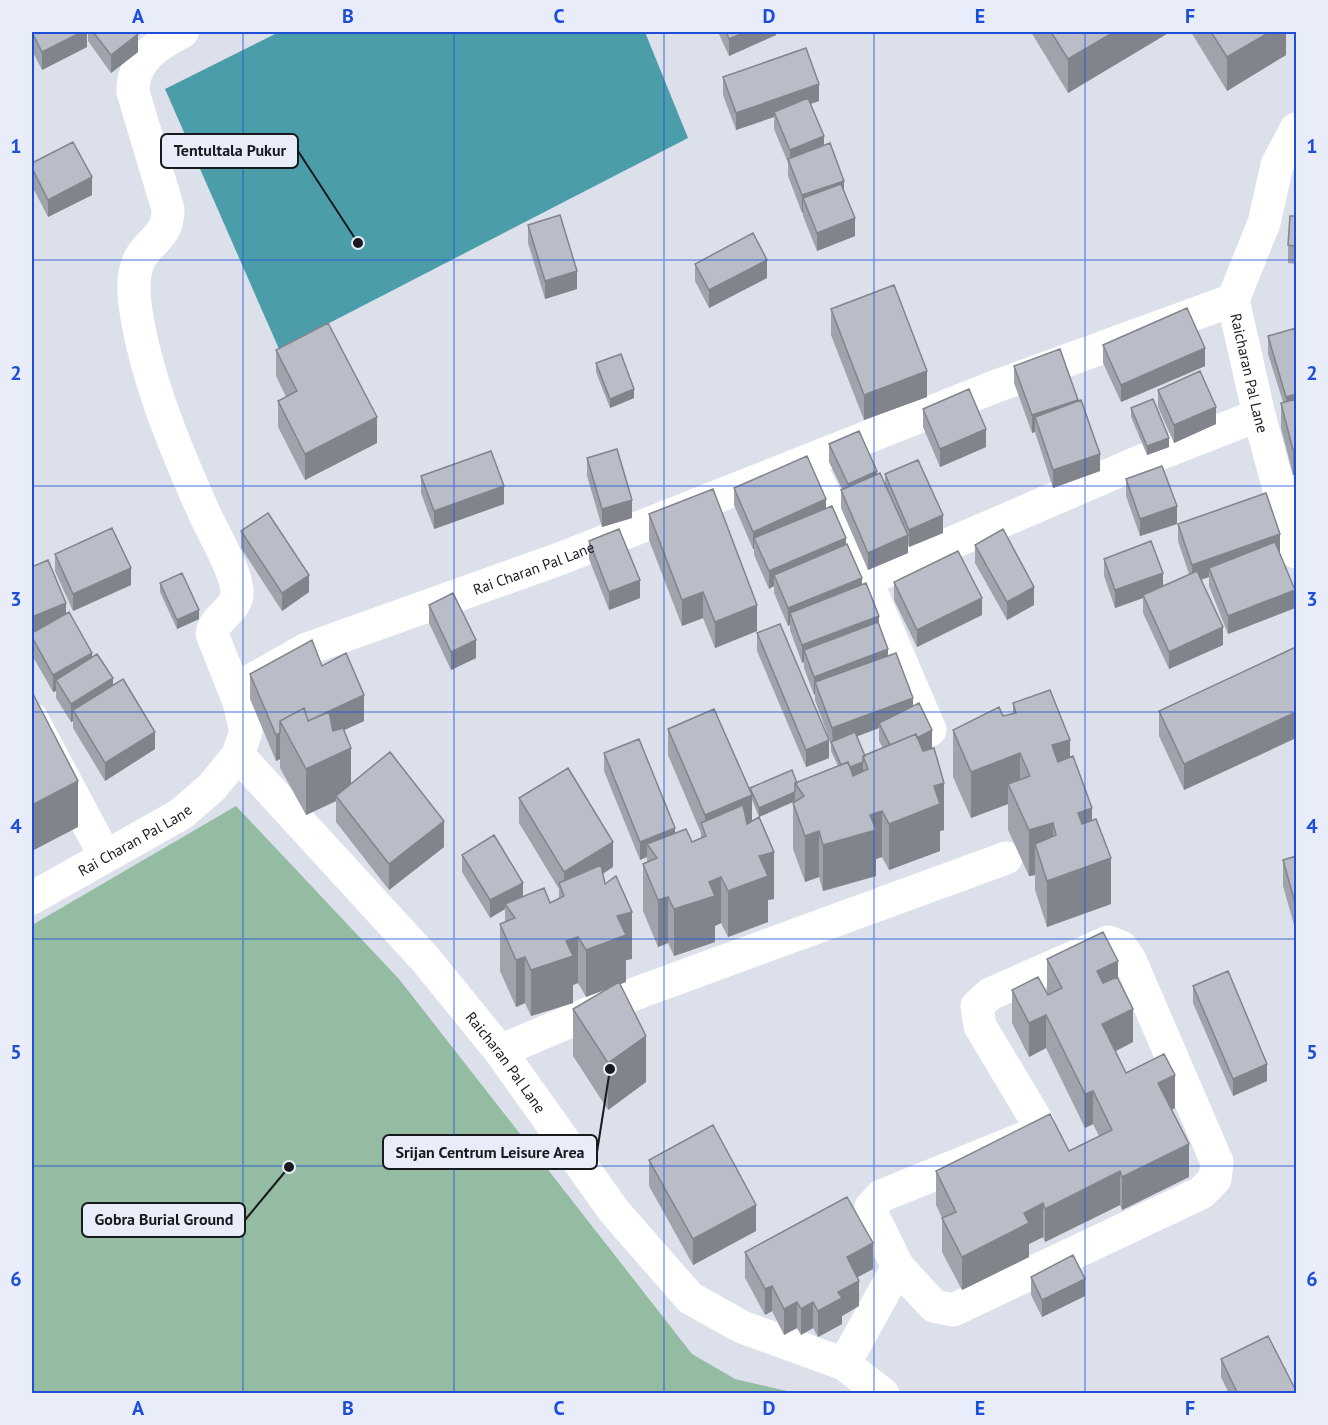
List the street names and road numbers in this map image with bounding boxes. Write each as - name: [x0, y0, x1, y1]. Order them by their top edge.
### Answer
- street label: Raicharan Pal Lane: [1227, 311, 1273, 435]
- street label: Rai Charan Pal Lane: [470, 537, 597, 599]
- street label: Rai Charan Pal Lane: [74, 800, 195, 880]
- street label: Raicharan Pal Lane: [462, 1007, 550, 1116]

